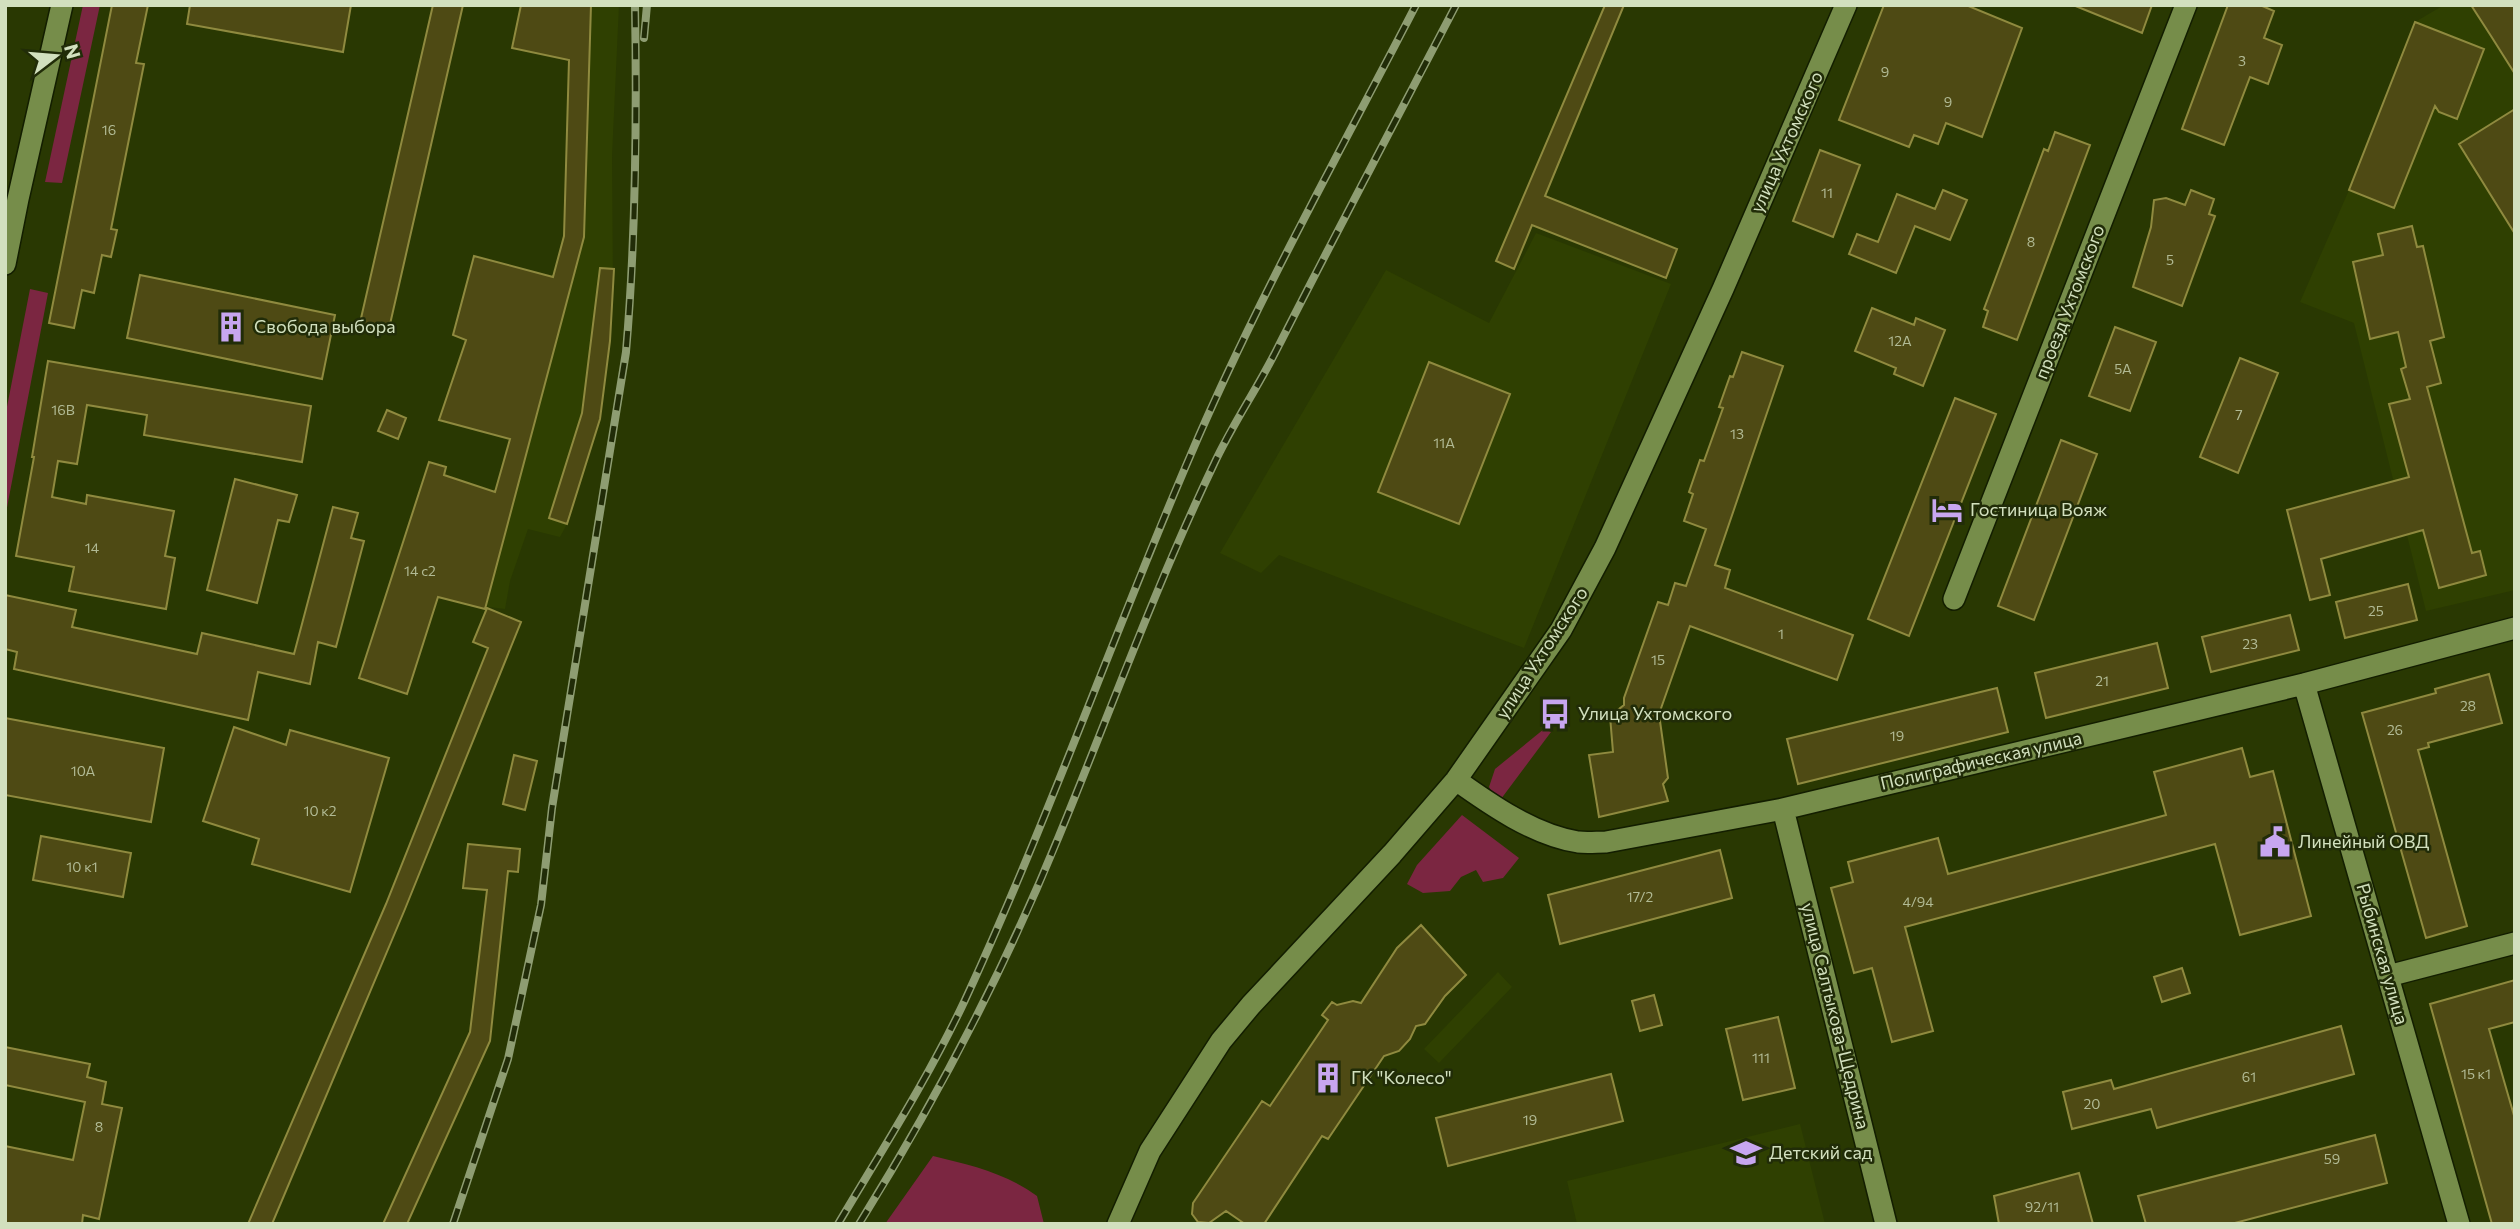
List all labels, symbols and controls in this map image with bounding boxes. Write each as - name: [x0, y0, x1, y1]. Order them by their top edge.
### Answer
- north arrow: [21, 21, 91, 91]
- text: N: [60, 41, 86, 61]
- house number: 3: [2238, 52, 2246, 69]
- house number: 9: [1881, 63, 1889, 80]
- street label: улица Ухтомского: [1745, 67, 1827, 216]
- house number: 9: [1944, 93, 1952, 110]
- house number: 16: [102, 121, 116, 138]
- house number: 11: [1821, 184, 1833, 201]
- street label: проезд Ухтомского: [2030, 221, 2109, 382]
- house number: 8: [2027, 233, 2035, 250]
- house number: 5: [2166, 251, 2174, 268]
- building icon: Свобода выбора: [214, 310, 248, 344]
- place label: Свобода выбора: [254, 315, 396, 337]
- house number: 12А: [1888, 332, 1912, 349]
- house number: 5А: [2114, 360, 2132, 377]
- house number: 16В: [51, 401, 75, 418]
- house number: 7: [2235, 406, 2243, 423]
- house number: 13: [1730, 425, 1744, 442]
- house number: 11А: [1433, 434, 1455, 451]
- hotel icon: Гостиница Вояж: [1930, 493, 1964, 527]
- place label: Гостиница Вояж: [1970, 498, 2107, 520]
- house number: 14: [85, 539, 100, 556]
- house number: 14 с2: [404, 562, 436, 579]
- street label: улица Ухтомского: [1490, 583, 1592, 722]
- house number: 25: [2368, 602, 2384, 619]
- house number: 1: [1778, 625, 1784, 642]
- house number: 23: [2242, 635, 2258, 652]
- house number: 15: [1651, 651, 1665, 668]
- house number: 21: [2095, 672, 2109, 689]
- bus stop icon: Улица Ухтомского: [1538, 697, 1572, 731]
- house number: 28: [2460, 697, 2476, 714]
- place label: Улица Ухтомского: [1578, 702, 1732, 724]
- house number: 26: [2387, 721, 2403, 738]
- street label: Полиграфическая улица: [1878, 726, 2084, 794]
- house number: 19: [1890, 727, 1904, 744]
- house number: 10А: [71, 762, 96, 779]
- house number: 10 к2: [303, 802, 337, 819]
- public building icon: Линейный ОВД: [2258, 825, 2292, 859]
- place label: Линейный ОВД: [2298, 830, 2429, 852]
- house number: 10 к1: [66, 858, 98, 875]
- street label: Рыбинская улица: [2352, 881, 2414, 1027]
- house number: 17/2: [1627, 888, 1653, 905]
- house number: 4/94: [1902, 893, 1934, 910]
- street label: улица Салтыкова-Щедрина: [1797, 900, 1875, 1131]
- house number: 111: [1752, 1049, 1770, 1066]
- building icon: ГК "Колесо": [1311, 1061, 1345, 1095]
- house number: 15 к1: [2461, 1065, 2491, 1082]
- place label: ГК "Колесо": [1351, 1066, 1452, 1088]
- house number: 61: [2242, 1068, 2256, 1085]
- house number: 20: [2084, 1095, 2100, 1112]
- house number: 19: [1523, 1111, 1537, 1128]
- house number: 8: [95, 1118, 103, 1135]
- school or university icon: Детский сад: [1729, 1136, 1763, 1170]
- place label: Детский сад: [1769, 1141, 1873, 1163]
- house number: 59: [2324, 1150, 2340, 1167]
- house number: 92/11: [2025, 1198, 2059, 1215]

